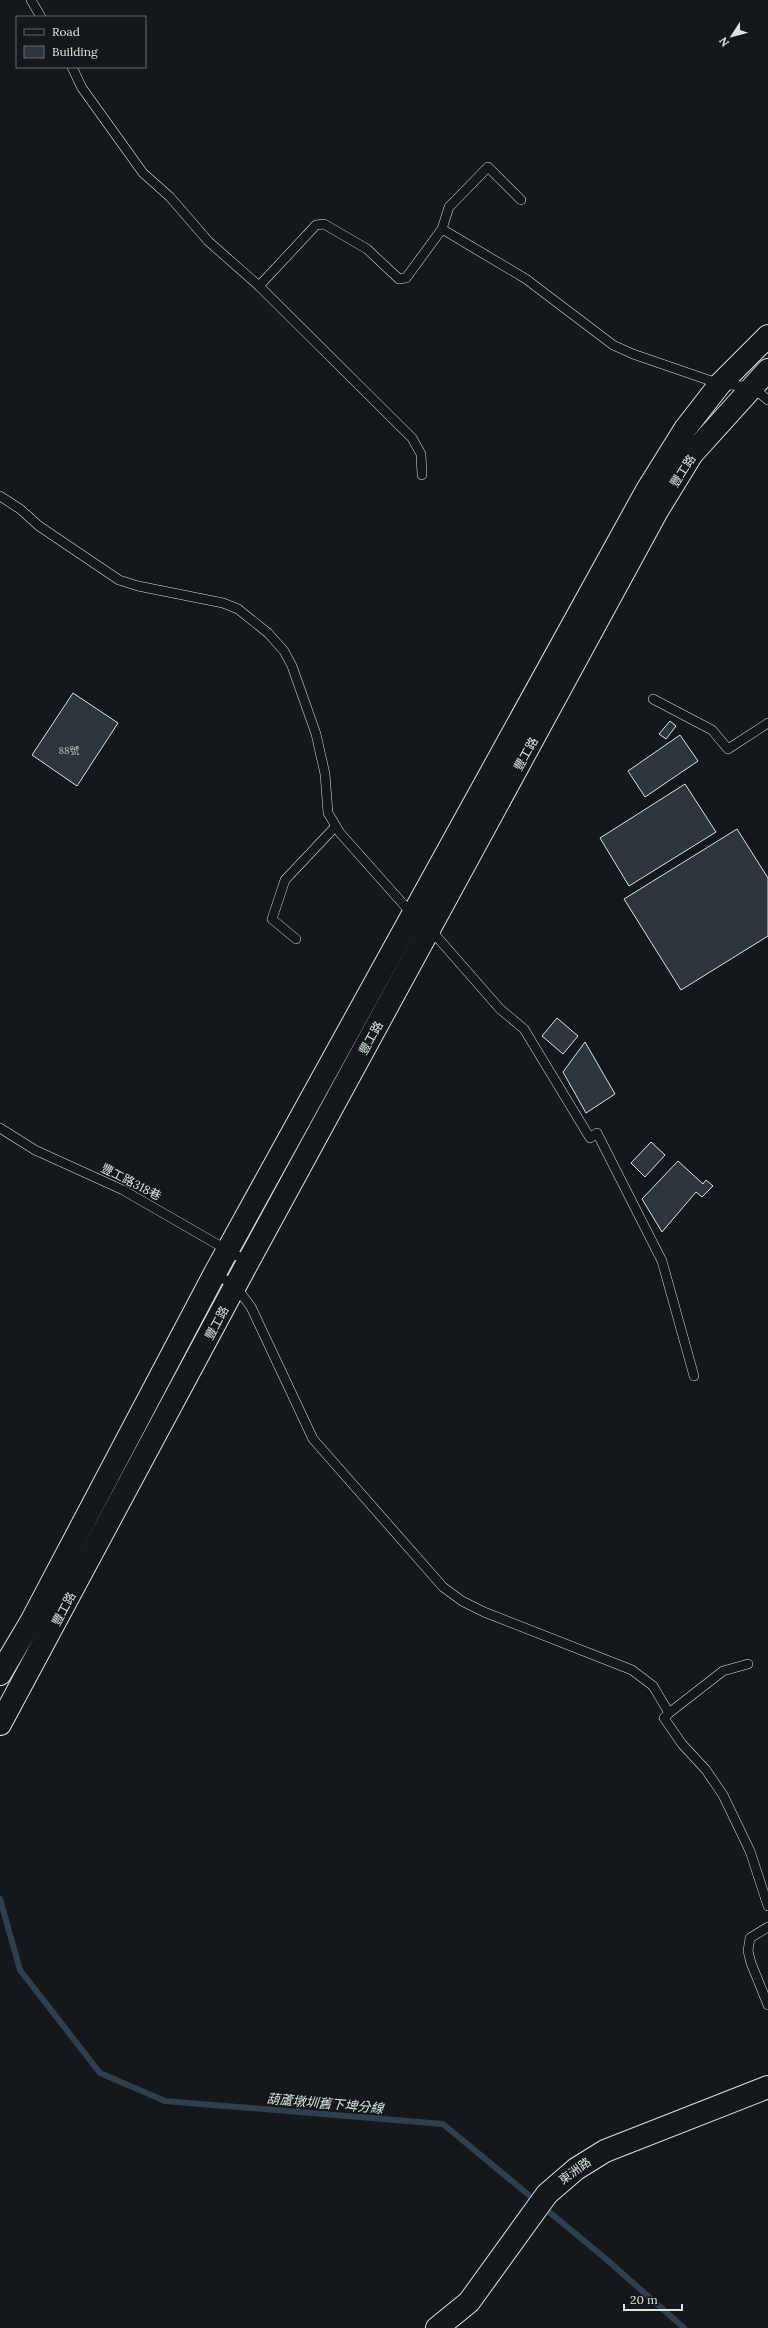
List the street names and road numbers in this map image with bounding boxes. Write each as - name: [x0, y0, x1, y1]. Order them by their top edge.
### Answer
- street label: 豐工路: [666, 452, 699, 490]
- street label: 豐工路: [510, 734, 541, 773]
- street label: 豐工路: [355, 1018, 386, 1057]
- street label: 豐工路318巷: [99, 1160, 164, 1203]
- street label: 豐工路: [201, 1303, 232, 1342]
- street label: 豐工路: [48, 1589, 79, 1628]
- street label: 東洲路: [556, 2154, 594, 2187]

